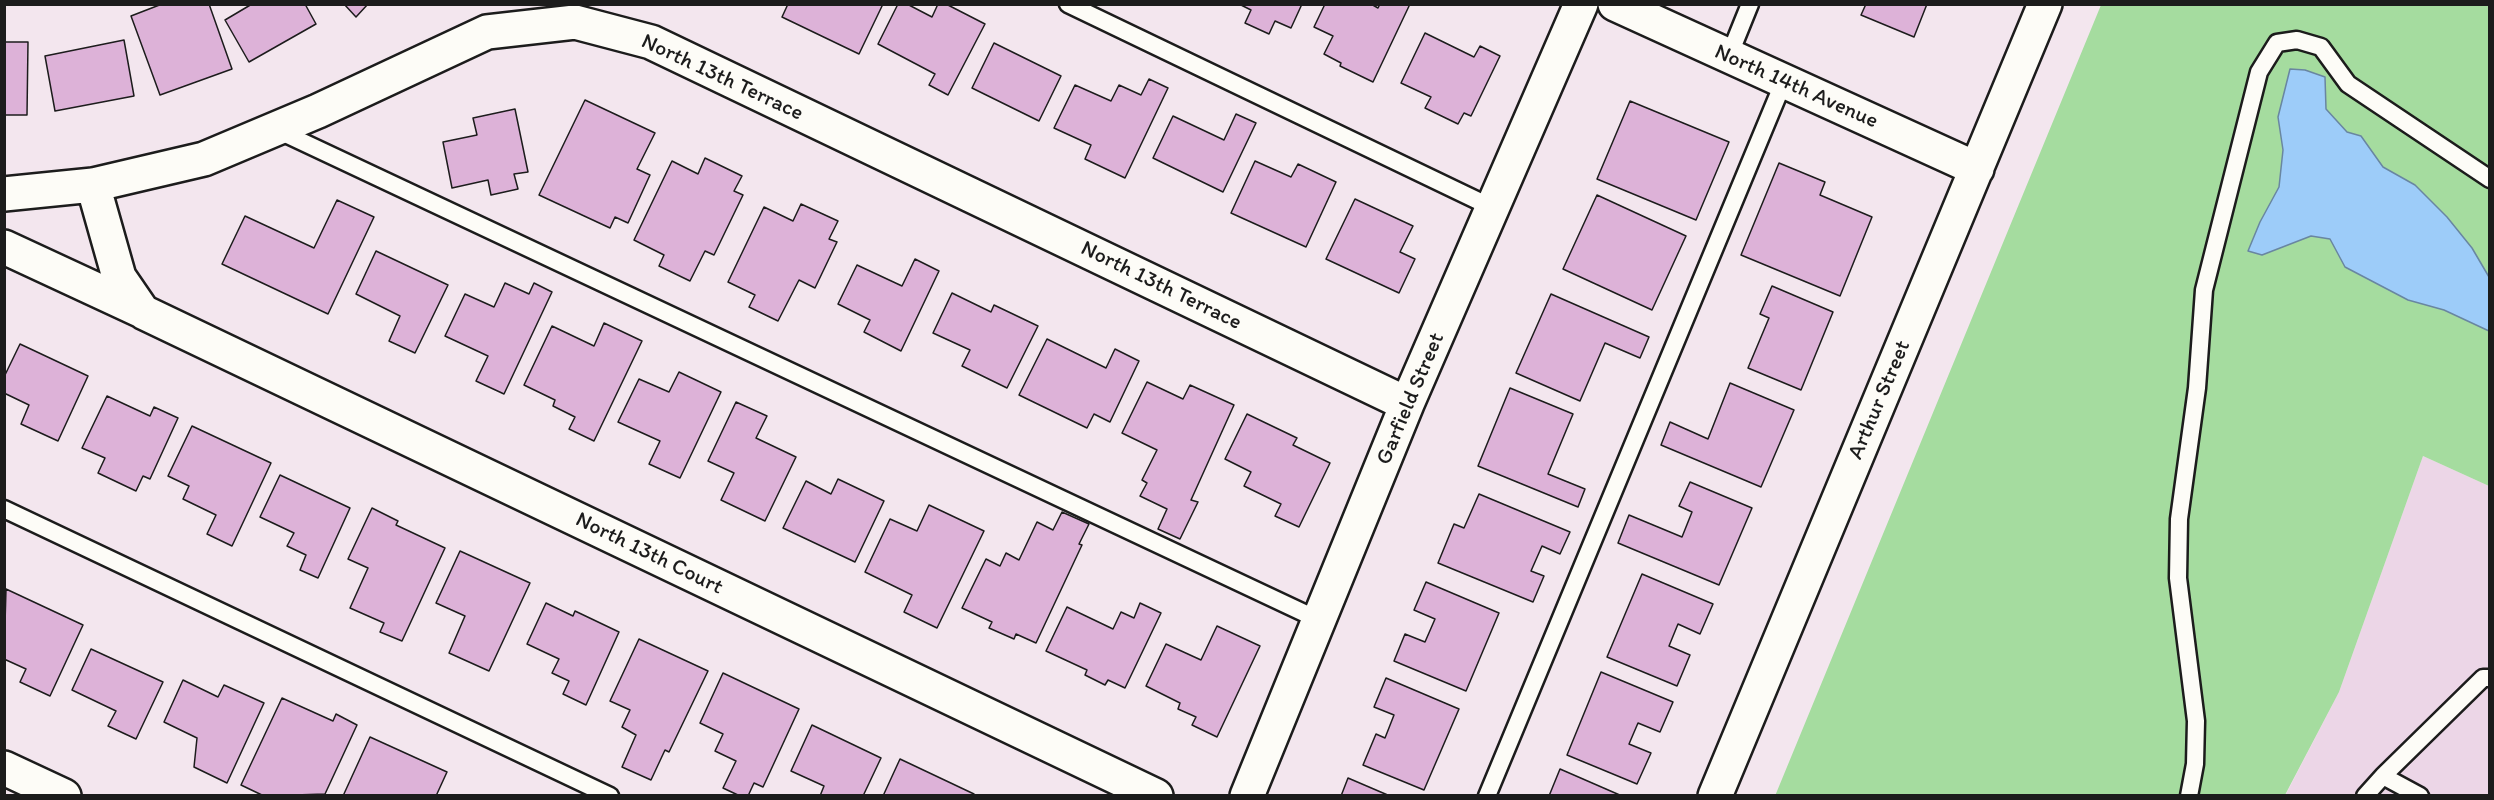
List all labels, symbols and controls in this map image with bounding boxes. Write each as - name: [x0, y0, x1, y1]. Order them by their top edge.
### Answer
- street label: North 13th Terrace: [637, 29, 807, 127]
- street label: North 14th Avenue: [1710, 39, 1882, 135]
- street label: North 13th Terrace: [1076, 236, 1246, 336]
- street label: Garfield Street: [1371, 329, 1451, 469]
- street label: Arthur Street: [1843, 337, 1917, 463]
- street label: North 13th Court: [571, 507, 727, 601]

